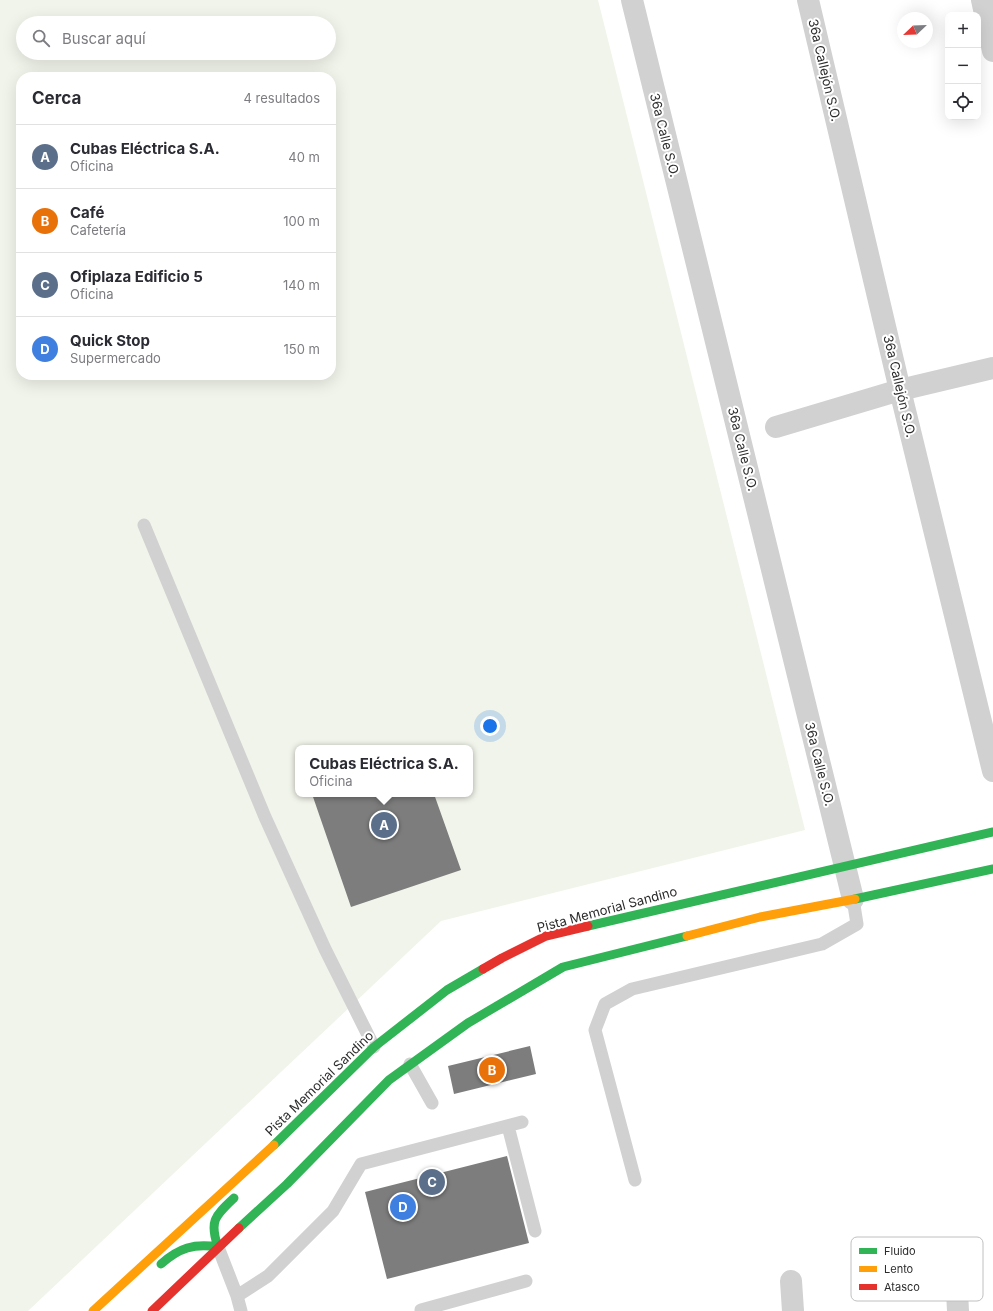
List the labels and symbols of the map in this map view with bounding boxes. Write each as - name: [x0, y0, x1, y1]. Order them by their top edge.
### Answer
- north arrow: [897, 12, 933, 48]
- street label: 36a Callejón S.O.: [805, 17, 845, 123]
- street label: 36a Calle S.O.: [647, 91, 683, 179]
- street label: 36a Callejón S.O.: [880, 333, 920, 439]
- street label: 36a Calle S.O.: [725, 405, 761, 493]
- your location: [480, 716, 500, 736]
- street label: 36a Calle S.O.: [802, 720, 838, 808]
- pin: A: [371, 810, 397, 840]
- street label: Pista Memorial Sandino: [535, 883, 679, 935]
- street label: Pista Memorial Sandino: [262, 1027, 377, 1139]
- pin: B: [479, 1055, 505, 1085]
- pin: C: [419, 1167, 445, 1197]
- pin: D: [390, 1192, 416, 1222]
- legend: [851, 1237, 983, 1301]
- text: Fluido: [884, 1244, 916, 1258]
- text: Lento: [884, 1262, 914, 1276]
- text: Atasco: [884, 1280, 920, 1294]

